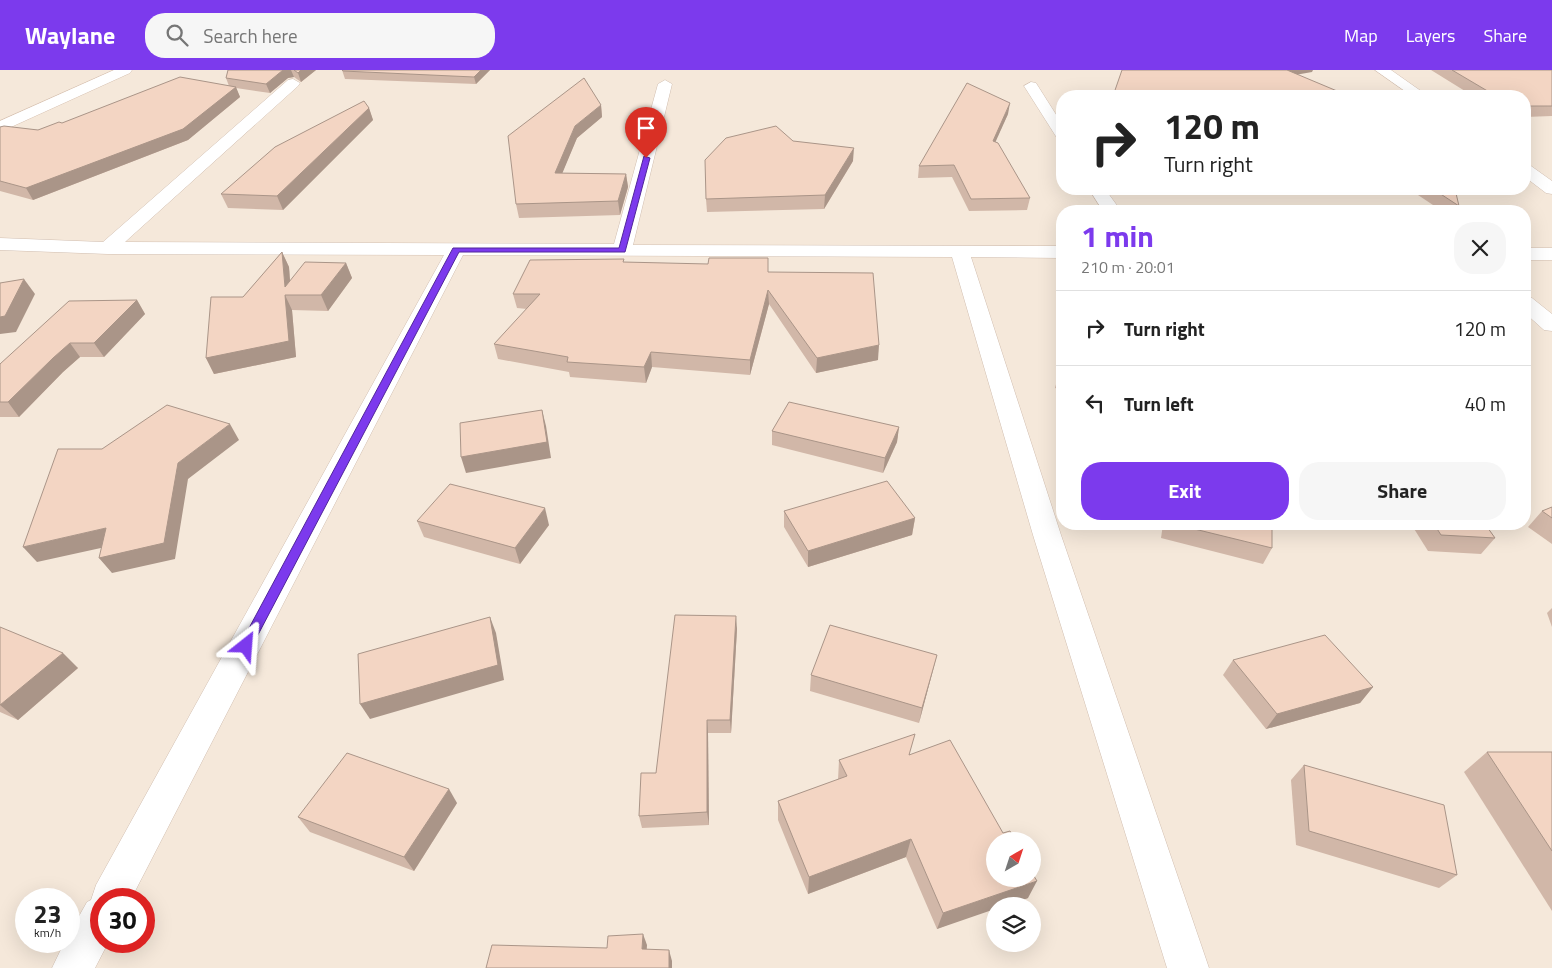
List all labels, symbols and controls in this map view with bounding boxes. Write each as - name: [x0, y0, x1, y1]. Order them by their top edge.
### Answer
- search box: [145, 13, 495, 58]
- text: Waylane: [25, 17, 115, 53]
- icon: search: [163, 21, 191, 49]
- text: Search here: [203, 21, 298, 50]
- text: Map: [1344, 22, 1378, 49]
- text: Layers: [1406, 22, 1455, 49]
- text: Share: [1483, 22, 1527, 49]
- text: 120 m: [1164, 99, 1260, 153]
- pin: [625, 107, 667, 158]
- icon: right: [1081, 110, 1146, 175]
- icon: arrive: [632, 114, 660, 142]
- text: Turn right: [1164, 147, 1253, 181]
- text: 1 min: [1081, 213, 1154, 259]
- button: close: [1454, 222, 1506, 274]
- text: 210 m · 20:01: [1081, 255, 1175, 279]
- icon: right: [1081, 314, 1109, 342]
- text: Turn right: [1124, 314, 1205, 343]
- text: 120 m: [1454, 314, 1506, 343]
- icon: left: [1081, 389, 1109, 417]
- text: Turn left: [1124, 389, 1194, 418]
- text: 40 m: [1465, 389, 1506, 418]
- button: Exit: [1081, 462, 1289, 520]
- button: Share: [1299, 462, 1506, 520]
- position arrow: [219, 619, 271, 671]
- north arrow: [986, 832, 1041, 888]
- map controls: [986, 832, 1041, 952]
- speed limit sign: 30: [90, 888, 155, 953]
- text: 23: [33, 895, 62, 933]
- button: layers: [986, 897, 1041, 952]
- text: km/h: [34, 923, 61, 942]

